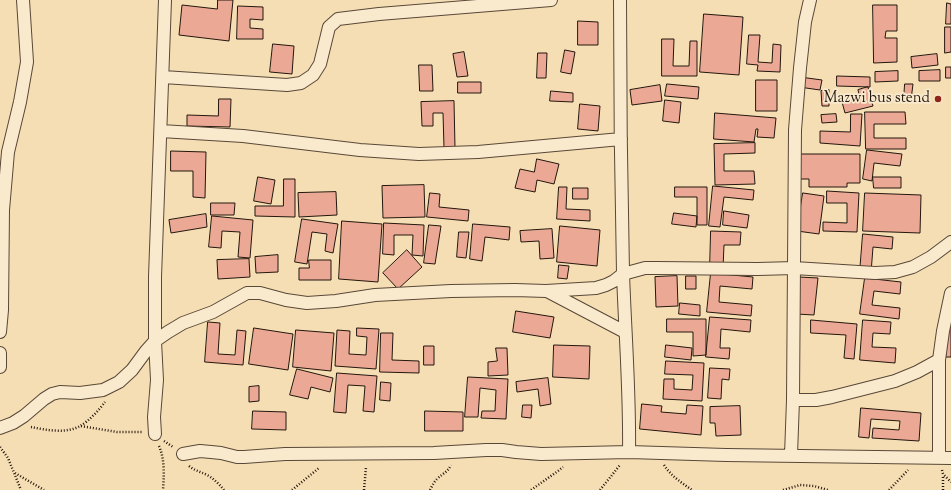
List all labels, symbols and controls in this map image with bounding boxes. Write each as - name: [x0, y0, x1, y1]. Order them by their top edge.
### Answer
- place label: Mazwi bus stend: [824, 90, 930, 108]
- marker: Mazwi bus stend: [933, 94, 943, 104]

